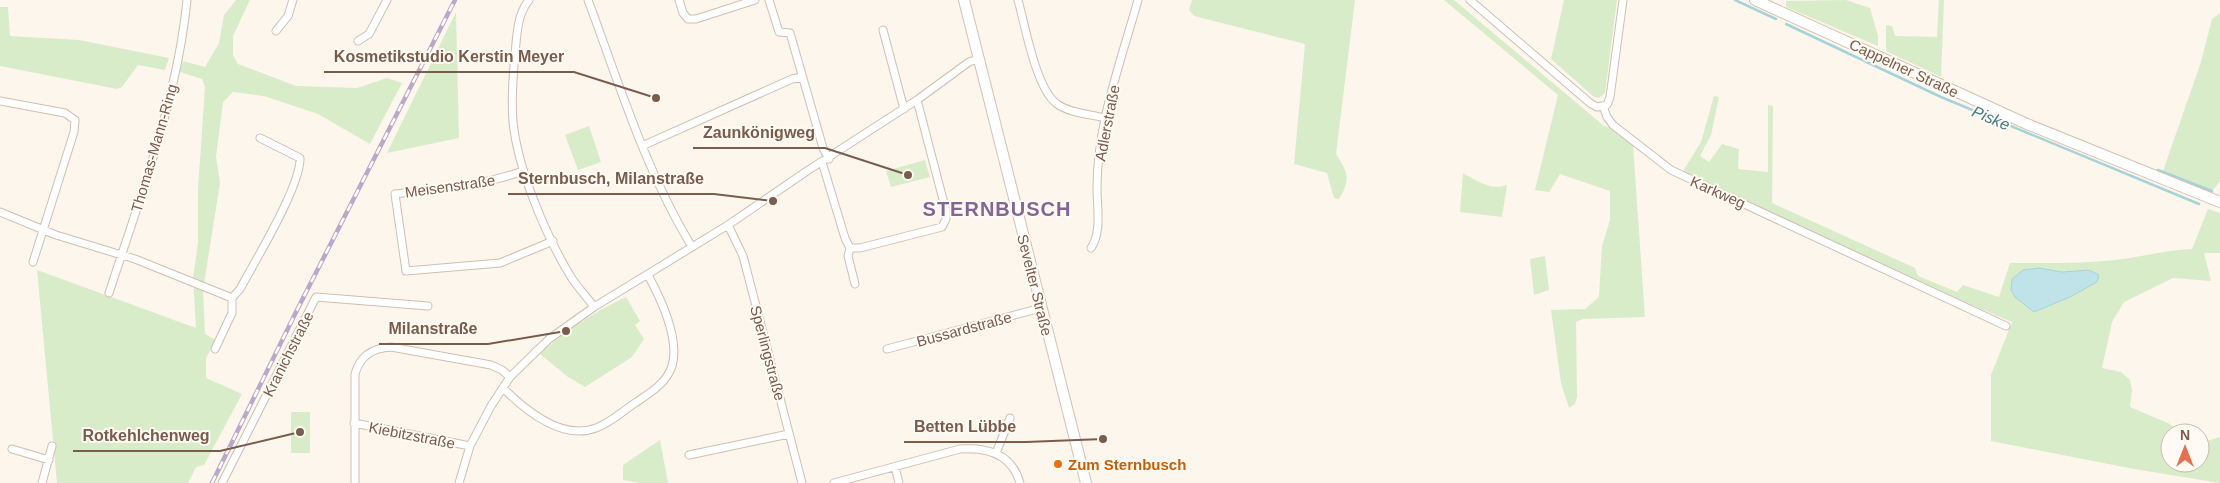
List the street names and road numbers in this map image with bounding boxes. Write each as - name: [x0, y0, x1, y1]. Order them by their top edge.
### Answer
- street label: Cappelner Straße: [1847, 35, 1961, 101]
- street label: Thomas-Mann-Ring: [128, 82, 180, 214]
- street label: Adlerstraße: [1091, 83, 1123, 163]
- street label: Meisenstraße: [404, 171, 496, 201]
- street label: Karkweg: [1688, 172, 1748, 212]
- street label: Sevelter Straße: [1014, 232, 1056, 338]
- street label: Sperlingstraße: [747, 304, 789, 402]
- street label: Bussardstraße: [915, 308, 1013, 350]
- street label: Kranichstraße: [259, 309, 317, 399]
- street label: Kiebitzstraße: [367, 418, 457, 452]

